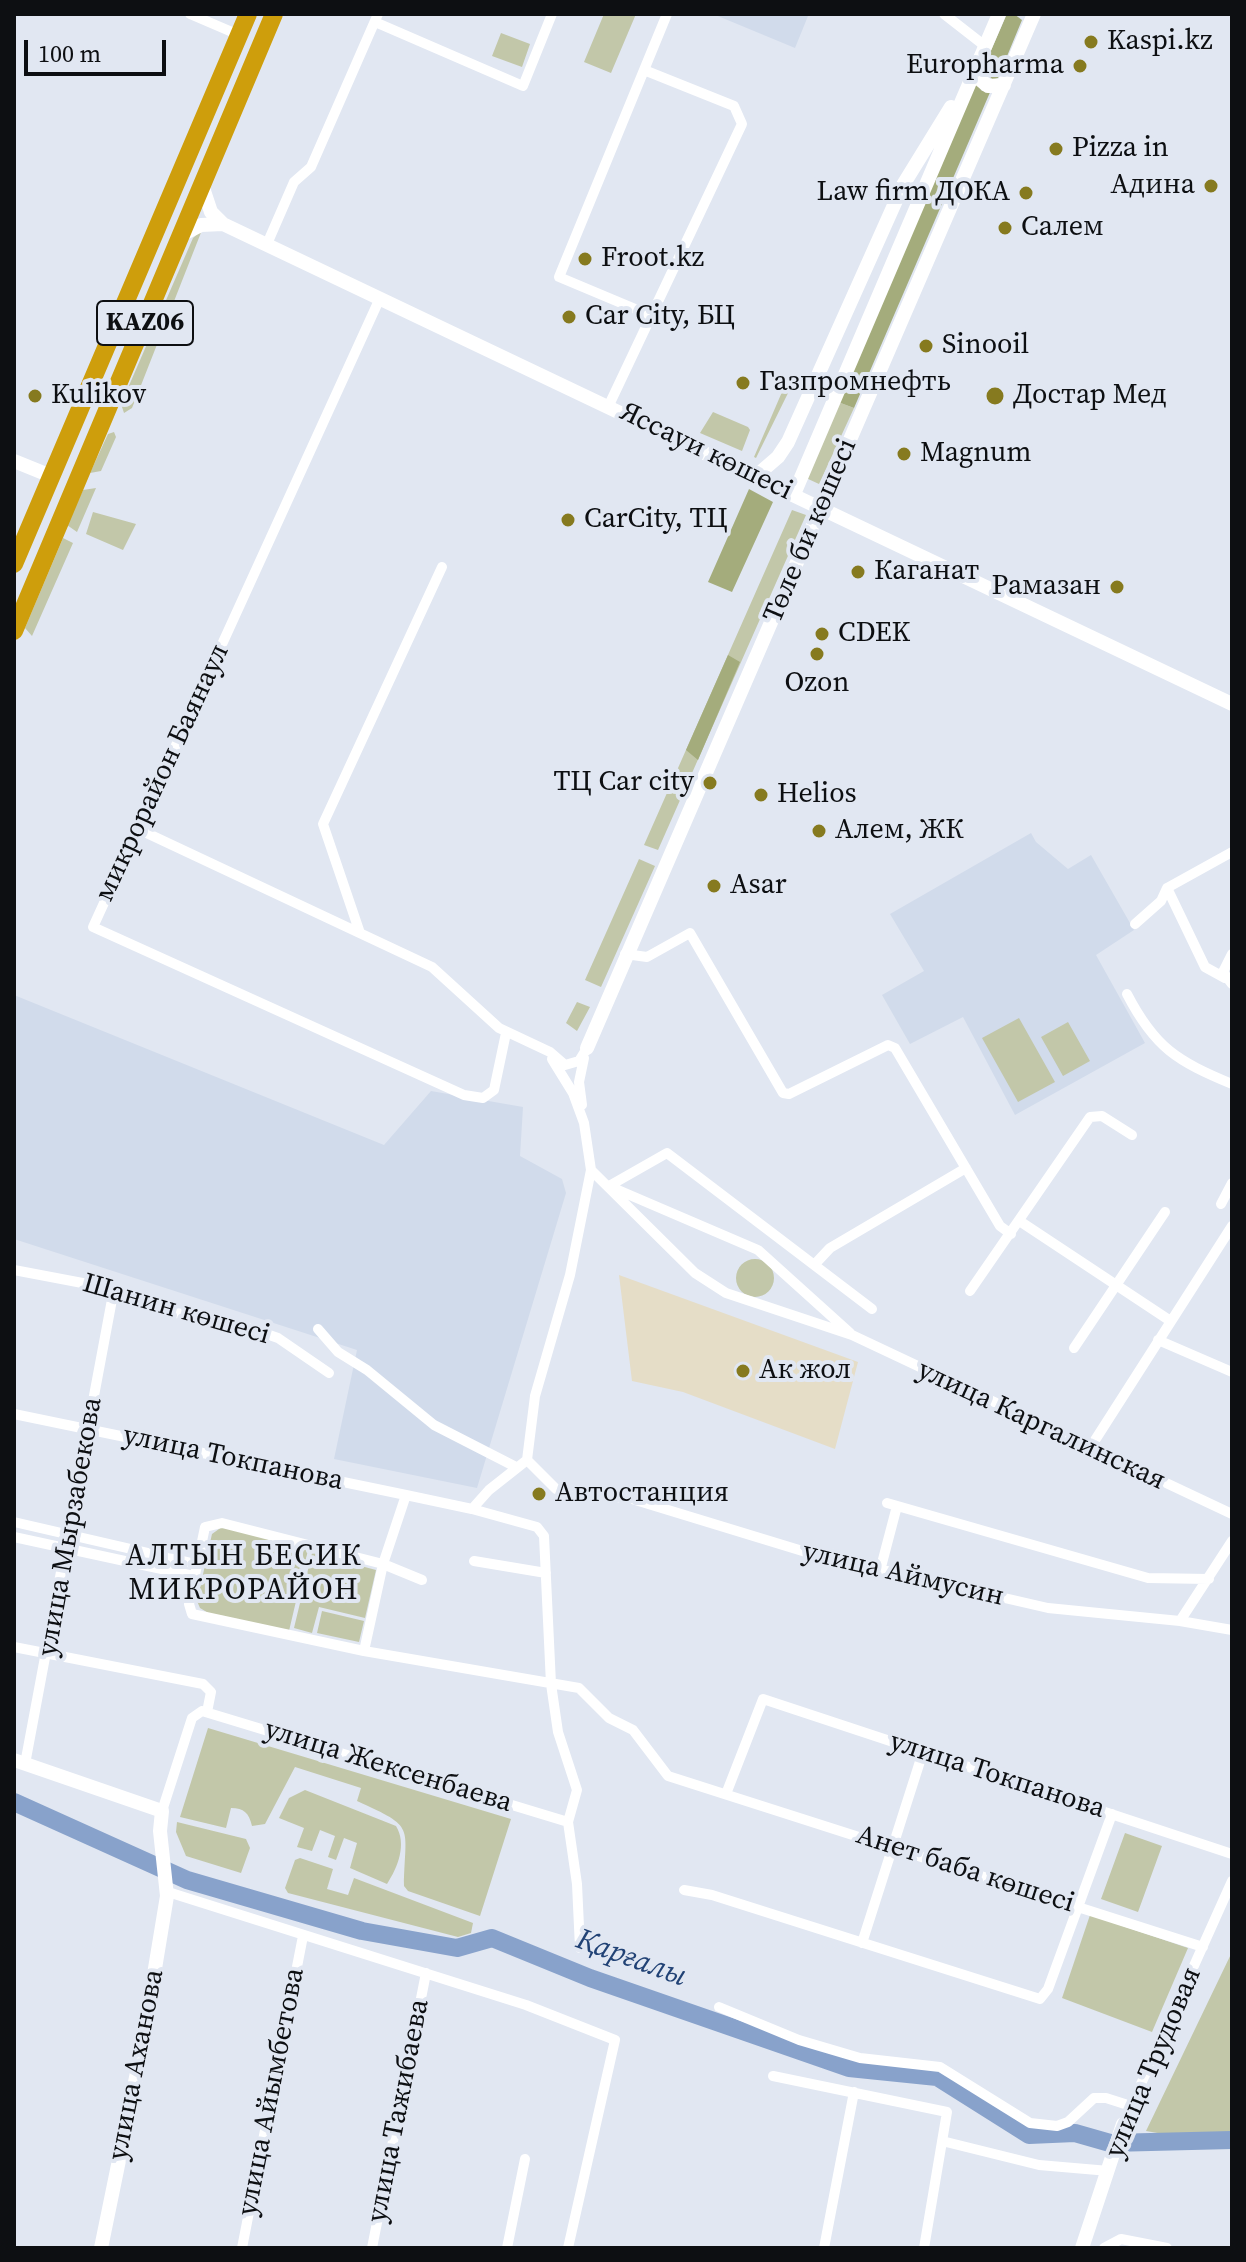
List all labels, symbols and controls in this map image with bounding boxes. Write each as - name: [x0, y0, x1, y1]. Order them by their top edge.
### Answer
- scale bar: [28, 24, 170, 74]
- place label: Kaspi.kz: [1107, 25, 1213, 59]
- marker: Kaspi.kz: [1082, 33, 1100, 51]
- text: 100 m: [38, 37, 101, 70]
- place label: Europharma: [906, 49, 1064, 83]
- marker: Europharma: [1071, 57, 1089, 75]
- place label: Pizza in: [1072, 132, 1169, 166]
- marker: Pizza in: [1047, 140, 1065, 158]
- place label: Адина: [1110, 169, 1195, 203]
- place label: Law firm ДОКА: [816, 176, 1010, 210]
- marker: Адина: [1202, 177, 1220, 195]
- marker: Law firm ДОКА: [1017, 184, 1035, 202]
- place label: Салем: [1021, 211, 1104, 245]
- marker: Салем: [996, 219, 1014, 237]
- place label: Froot.kz: [601, 242, 704, 276]
- marker: Froot.kz: [576, 250, 594, 268]
- place label: Car City, БЦ: [585, 300, 735, 334]
- road number: KАZ06: [97, 301, 193, 345]
- marker: Car City, БЦ: [560, 308, 578, 326]
- place label: Sinooil: [942, 329, 1029, 363]
- marker: Sinooil: [917, 337, 935, 355]
- place label: Газпромнефть: [759, 366, 951, 400]
- marker: Газпромнефть: [734, 374, 752, 392]
- place label: Kulikov: [51, 379, 146, 413]
- place label: Достар Мед: [1013, 379, 1167, 413]
- marker: Достар Мед: [984, 385, 1006, 407]
- marker: Kulikov: [26, 387, 44, 405]
- street label: Яссауи көшесі: [614, 396, 798, 508]
- street label: Төле би көшесі: [757, 434, 865, 628]
- place label: Magnum: [920, 437, 1032, 471]
- marker: Magnum: [895, 445, 913, 463]
- place label: CarCity, ТЦ: [584, 503, 728, 537]
- marker: CarCity, ТЦ: [559, 511, 577, 529]
- place label: Каганат: [874, 555, 979, 589]
- marker: Каганат: [849, 563, 867, 581]
- place label: Рамазан: [991, 570, 1101, 604]
- marker: Рамазан: [1108, 578, 1126, 596]
- place label: CDEK: [838, 617, 910, 651]
- marker: CDEK: [813, 625, 831, 643]
- street label: микрорайон Баянаул: [89, 639, 237, 907]
- marker: Ozon: [808, 645, 826, 663]
- place label: Ozon: [785, 667, 849, 701]
- place label: ТЦ Car city: [553, 766, 694, 800]
- marker: ТЦ Car city: [701, 774, 719, 792]
- place label: Helios: [777, 778, 857, 812]
- marker: Helios: [752, 786, 770, 804]
- place label: Алем, ЖК: [835, 814, 963, 848]
- marker: Алем, ЖК: [810, 822, 828, 840]
- place label: Asar: [730, 869, 787, 903]
- marker: Asar: [705, 877, 723, 895]
- street label: Шанин көшесі: [79, 1267, 273, 1353]
- place label: Ак жол: [759, 1354, 851, 1388]
- street label: улица Каргалинская: [912, 1354, 1170, 1498]
- marker: Ак жол: [734, 1362, 752, 1380]
- street label: улица Мырзабекова: [32, 1395, 110, 1659]
- street label: улица Токпанова: [120, 1419, 346, 1499]
- place label: Автостанция: [555, 1477, 729, 1511]
- marker: Автостанция: [530, 1485, 548, 1503]
- street label: улица Аймусин: [799, 1536, 1007, 1614]
- district label: АЛТЫН БЕСИК МИКРОРАЙОН: [125, 1539, 363, 1610]
- street label: улица Жексенбаева: [260, 1713, 516, 1821]
- street label: улица Токпанова: [885, 1725, 1109, 1827]
- street label: Анет баба көшесі: [852, 1819, 1078, 1921]
- water label: Қарғалы: [571, 1922, 691, 1996]
- street label: улица Трудовая: [1099, 1962, 1209, 2164]
- street label: улица Айымбетова: [231, 1965, 313, 2219]
- street label: улица Аханова: [102, 1967, 172, 2163]
- street label: улица Тажибаева: [361, 1996, 437, 2226]

